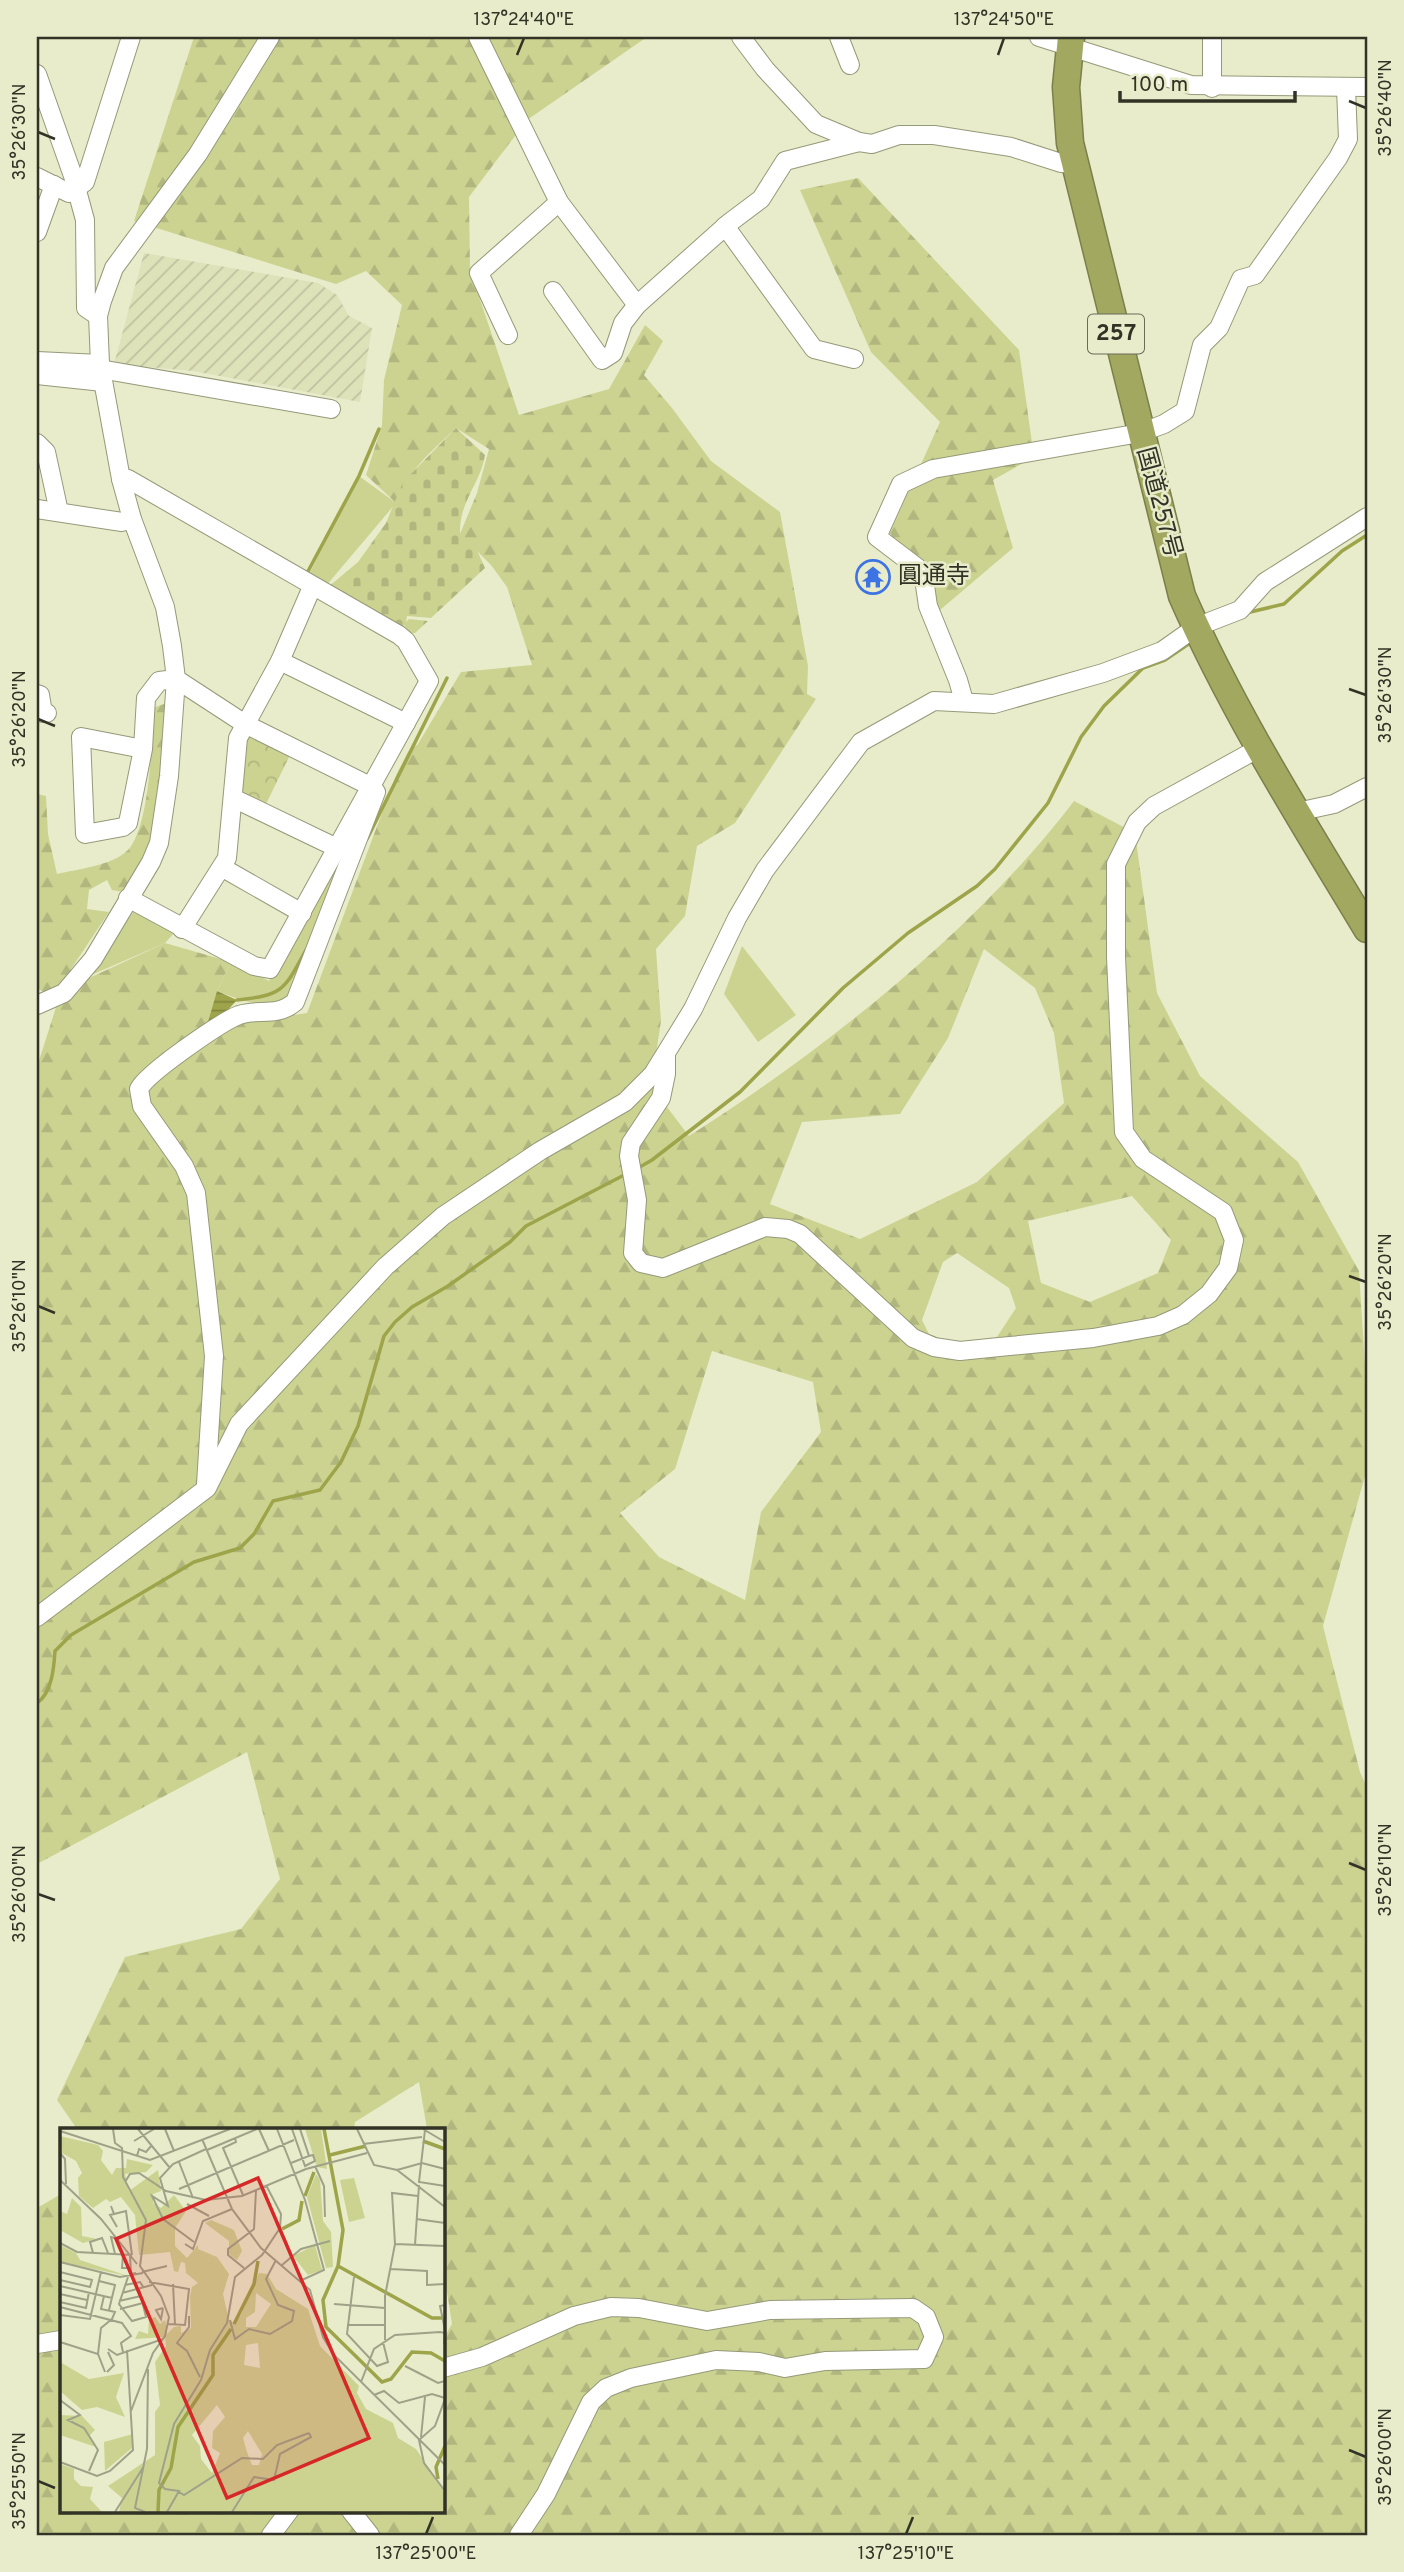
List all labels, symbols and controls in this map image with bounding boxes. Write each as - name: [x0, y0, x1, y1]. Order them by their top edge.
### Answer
- text: 137°24'40"E: [474, 9, 574, 32]
- text: 137°24'50"E: [954, 9, 1054, 32]
- text: 35°26'40"N: [1375, 59, 1398, 157]
- scale bar: [1120, 60, 1296, 104]
- text: 100 m: [1131, 72, 1188, 99]
- text: 35°26'30"N: [9, 83, 32, 181]
- road number: 257: [1088, 314, 1144, 354]
- street label: 国道257号: [1129, 444, 1187, 562]
- temple icon: 圓通寺: [854, 558, 892, 596]
- place label: 圓通寺: [898, 562, 970, 592]
- text: 35°26'30"N: [1375, 646, 1398, 744]
- text: 35°26'20"N: [9, 670, 32, 768]
- text: 35°26'20"N: [1375, 1233, 1398, 1331]
- text: 35°26'10"N: [9, 1259, 32, 1353]
- text: 35°26'10"N: [1375, 1823, 1398, 1917]
- text: 35°26'00"N: [9, 1845, 32, 1943]
- inset map: [60, 2128, 444, 2512]
- text: 35°26'00"N: [1375, 2408, 1398, 2506]
- text: 35°25'50"N: [9, 2432, 32, 2530]
- text: 137°25'00"E: [375, 2543, 477, 2566]
- text: 137°25'10"E: [858, 2543, 954, 2566]

